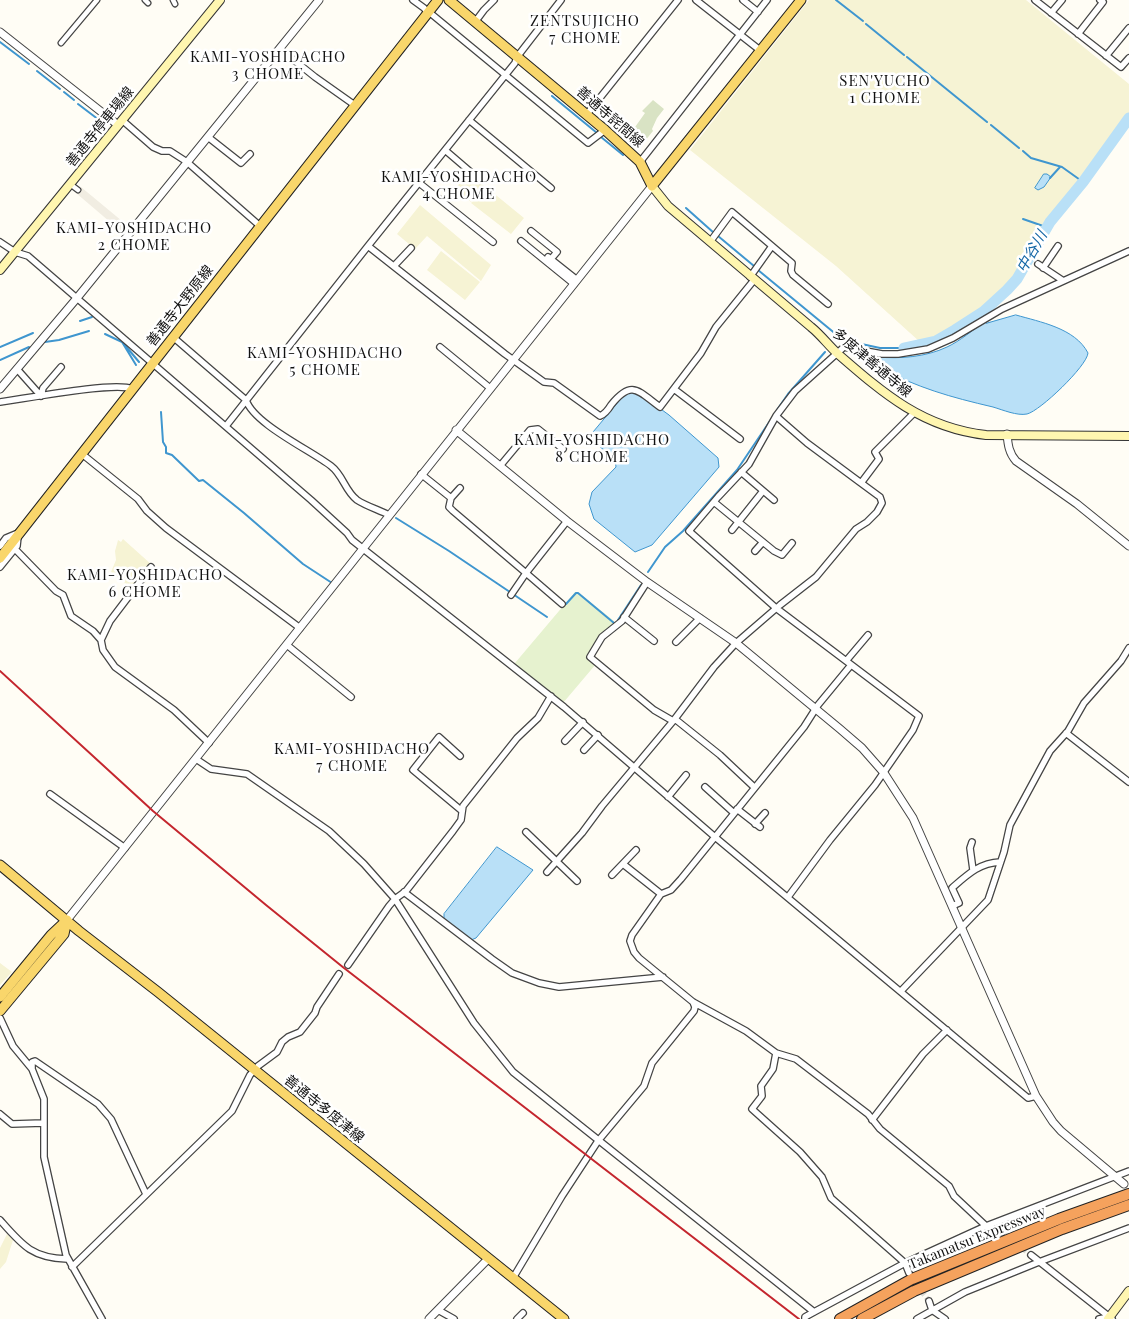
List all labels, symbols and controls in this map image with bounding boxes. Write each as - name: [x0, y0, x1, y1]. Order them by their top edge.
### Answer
- district label: ZENTSUJICHO 7 CHOME: [529, 12, 641, 47]
- district label: KAMI-YOSHIDACHO 3 CHOME: [188, 48, 348, 83]
- district label: SEN'YUCHO 1 CHOME: [838, 72, 932, 107]
- street label: 善通寺詫間線: [573, 83, 647, 151]
- street label: 善通寺停車場線: [63, 84, 137, 170]
- district label: KAMI-YOSHIDACHO 4 CHOME: [379, 168, 539, 203]
- district label: KAMI-YOSHIDACHO 2 CHOME: [54, 219, 214, 254]
- water label: 中谷川: [1013, 228, 1051, 276]
- street label: 善通寺大野原線: [143, 262, 217, 350]
- street label: 多度津善通寺線: [829, 325, 915, 401]
- district label: KAMI-YOSHIDACHO 5 CHOME: [245, 344, 405, 379]
- district label: KAMI-YOSHIDACHO 8 CHOME: [512, 431, 672, 466]
- district label: KAMI-YOSHIDACHO 6 CHOME: [65, 566, 225, 601]
- district label: KAMI-YOSHIDACHO 7 CHOME: [272, 740, 432, 775]
- street label: 善通寺多度津線: [281, 1072, 367, 1146]
- street label: Takamatsu Expressway: [906, 1203, 1048, 1273]

